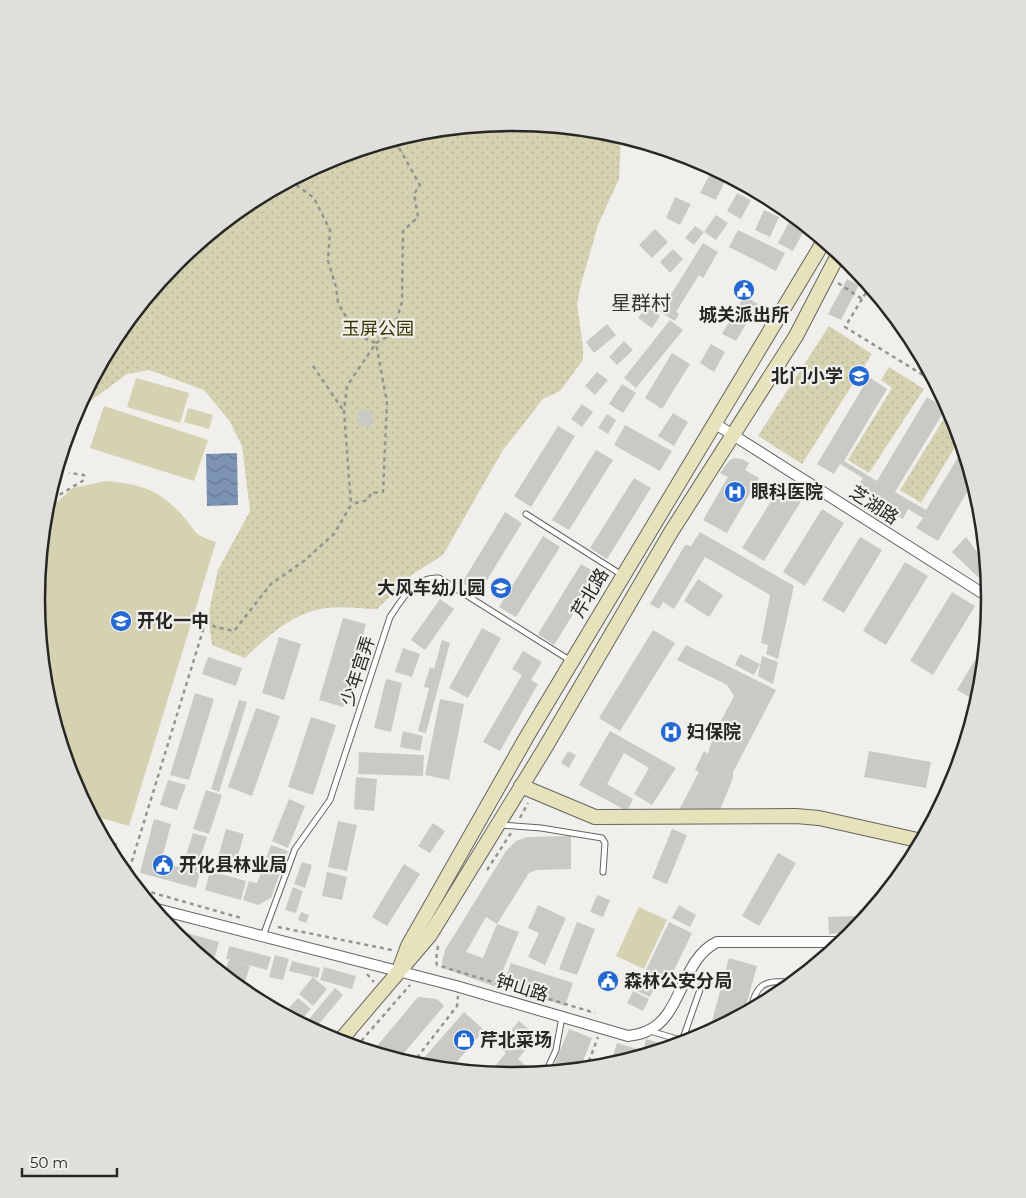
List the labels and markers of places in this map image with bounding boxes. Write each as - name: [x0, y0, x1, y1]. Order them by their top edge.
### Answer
- public building icon: 城关派出所: [732, 278, 756, 302]
- place label: 城关派出所: [699, 304, 789, 326]
- school or university icon: 北门小学: [847, 364, 871, 388]
- place label: 北门小学: [771, 365, 843, 387]
- hospital icon: 眼科医院: [723, 480, 747, 504]
- place label: 眼科医院: [751, 481, 823, 503]
- school or university icon: 大风车幼儿园: [489, 576, 513, 600]
- place label: 大风车幼儿园: [377, 577, 485, 599]
- school or university icon: 开化一中: [109, 609, 133, 633]
- place label: 开化一中: [137, 610, 209, 632]
- hospital icon: 妇保院: [659, 720, 683, 744]
- place label: 妇保院: [687, 721, 741, 743]
- public building icon: 开化县林业局: [151, 853, 175, 877]
- place label: 开化县林业局: [179, 854, 287, 876]
- public building icon: 森林公安分局: [596, 969, 620, 993]
- place label: 森林公安分局: [624, 970, 732, 992]
- shop icon: 芹北菜场: [452, 1028, 476, 1052]
- place label: 芹北菜场: [480, 1029, 552, 1051]

